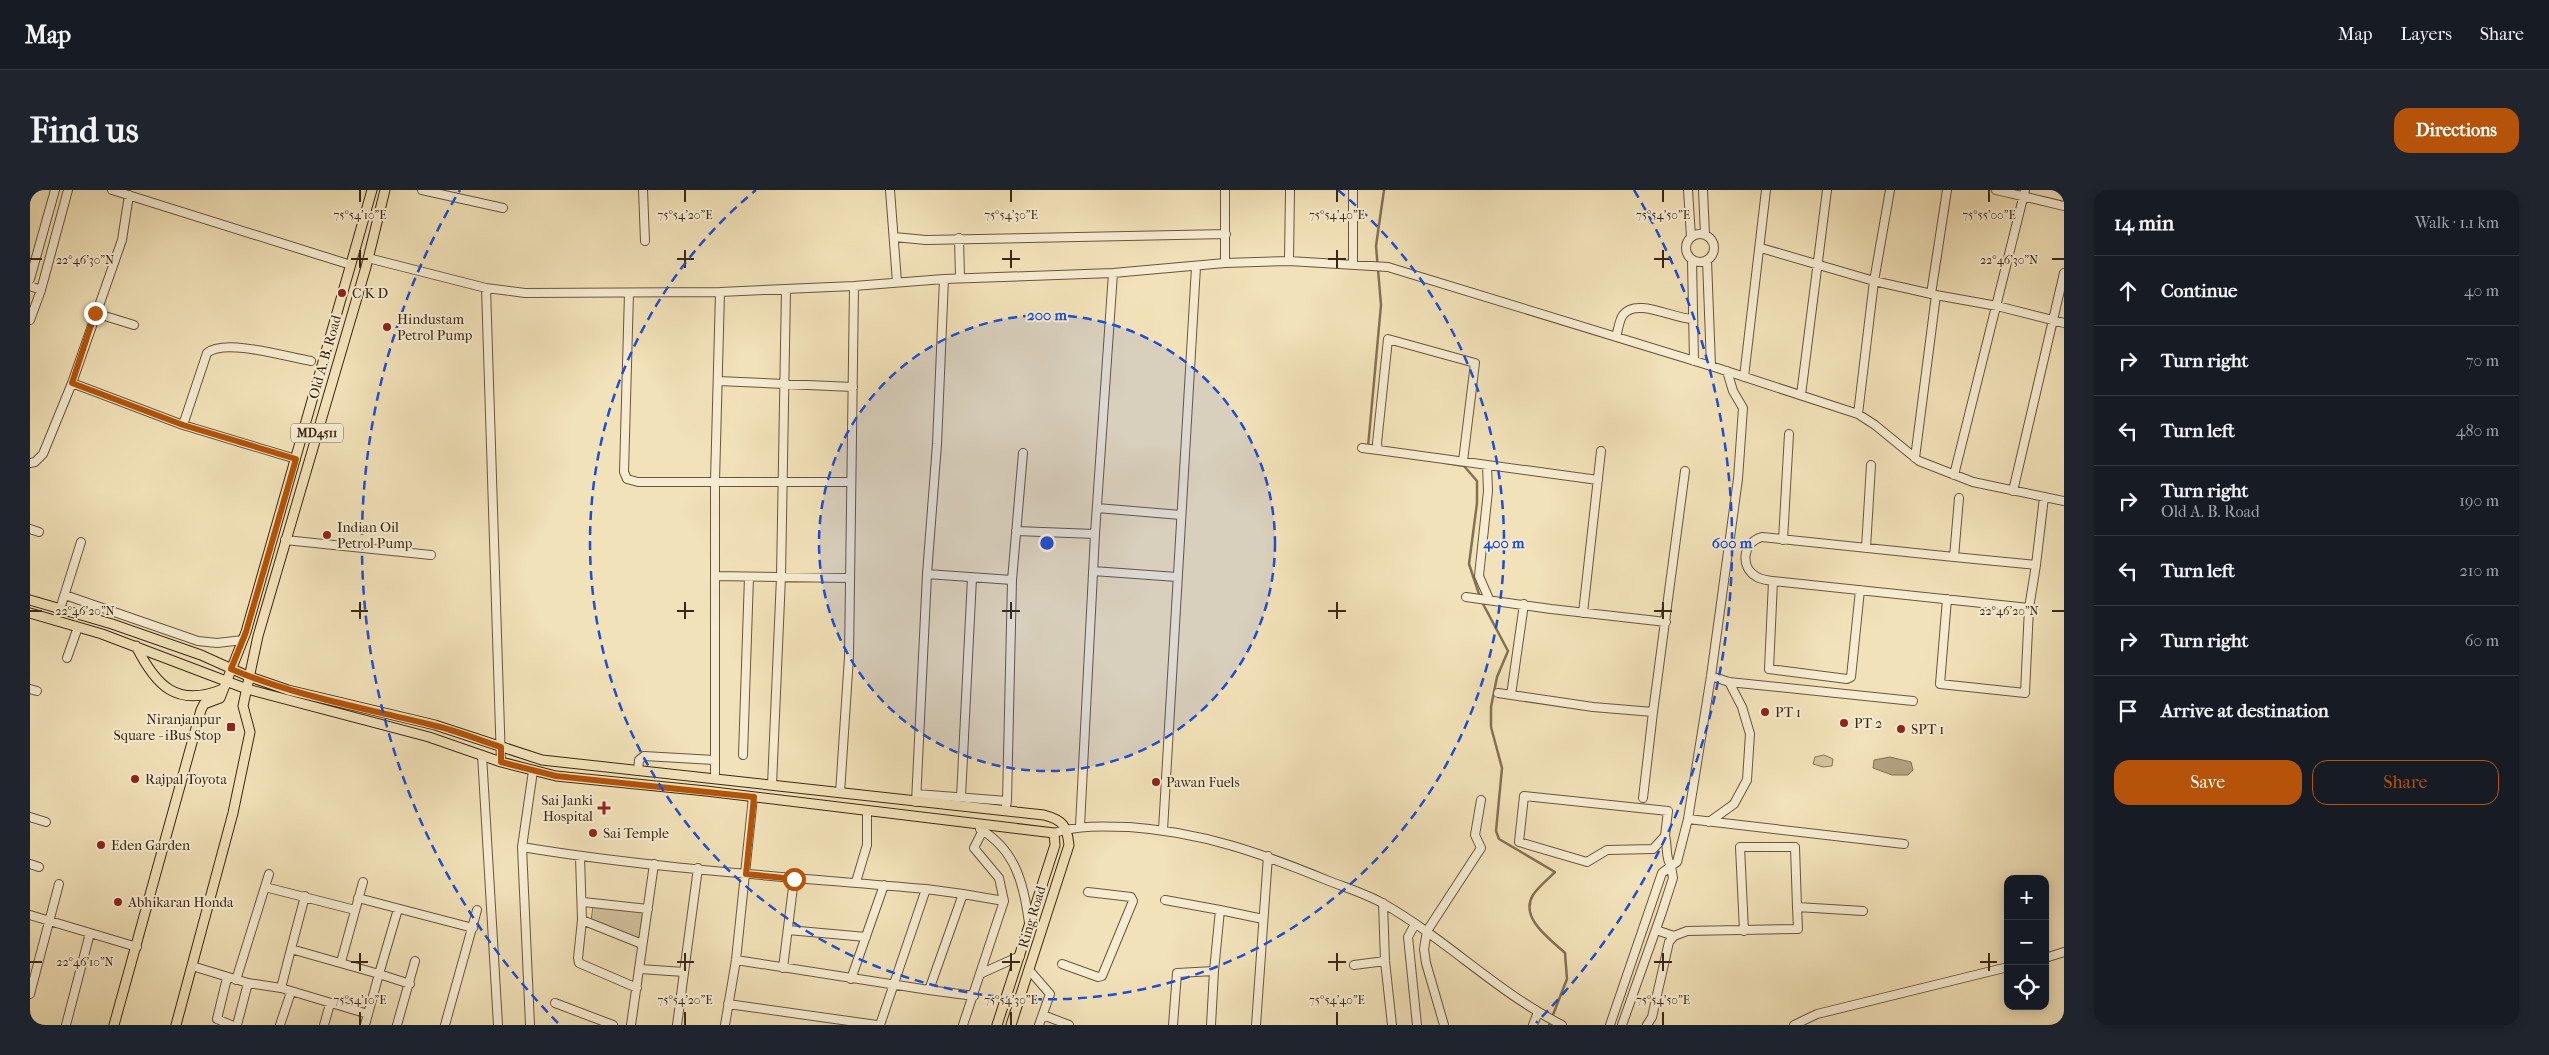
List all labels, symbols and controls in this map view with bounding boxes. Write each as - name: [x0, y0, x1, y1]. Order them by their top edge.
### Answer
- text: Map: [25, 21, 71, 49]
- text: Map: [2338, 24, 2372, 45]
- text: Layers: [2400, 24, 2452, 45]
- text: Share: [2480, 24, 2524, 45]
- button: Directions: [2394, 108, 2519, 153]
- text: Find us: [30, 110, 139, 151]
- text: 75°54'10"E: [333, 208, 387, 222]
- text: 75°54'20"E: [658, 208, 712, 222]
- text: 75°54'30"E: [984, 208, 1038, 222]
- text: 75°54'40"E: [1309, 208, 1365, 222]
- text: 75°54'50"E: [1636, 208, 1690, 222]
- text: 75°55'00"E: [1962, 208, 2016, 222]
- text: 14 min: [2114, 211, 2174, 235]
- text: Walk · 1.1 km: [2415, 213, 2499, 232]
- text: 22°46'30"N: [56, 253, 114, 267]
- text: 22°46'30"N: [1980, 253, 2038, 267]
- icon: ahead: [2114, 277, 2142, 305]
- text: Continue: [2161, 280, 2237, 302]
- text: 40 m: [2464, 281, 2499, 300]
- place label: C K D: [352, 285, 389, 302]
- marker: C K D: [336, 287, 348, 299]
- route end: [84, 302, 107, 325]
- text: 200 m: [1027, 306, 1067, 324]
- place label: Hindustam Petrol Pump: [397, 311, 473, 344]
- street label: Old A. B. Road: [305, 313, 345, 401]
- marker: Hindustam Petrol Pump: [381, 321, 393, 333]
- icon: right: [2114, 347, 2142, 375]
- text: Turn right: [2161, 350, 2248, 372]
- text: 70 m: [2466, 351, 2499, 370]
- icon: left: [2114, 417, 2142, 445]
- text: Turn left: [2161, 420, 2235, 442]
- text: 480 m: [2456, 421, 2499, 440]
- road number: MD4511: [291, 424, 343, 442]
- text: Turn right: [2161, 480, 2248, 502]
- icon: right: [2114, 487, 2142, 515]
- text: 190 m: [2459, 491, 2499, 510]
- text: Old A. B. Road: [2161, 502, 2260, 521]
- place label: Indian Oil Petrol Pump: [337, 519, 413, 552]
- marker: Indian Oil Petrol Pump: [321, 529, 333, 541]
- centre of rings: [1038, 534, 1056, 552]
- text: 400 m: [1482, 534, 1525, 552]
- text: 600 m: [1712, 534, 1753, 552]
- icon: left: [2114, 557, 2142, 585]
- text: Turn left: [2161, 560, 2235, 582]
- text: 210 m: [2460, 561, 2499, 580]
- text: 22°46'20"N: [55, 604, 115, 618]
- text: 22°46'20"N: [1979, 604, 2039, 618]
- icon: right: [2114, 627, 2142, 655]
- text: Turn right: [2161, 630, 2248, 652]
- text: 60 m: [2465, 631, 2499, 650]
- icon: arrive: [2114, 697, 2142, 725]
- text: Arrive at destination: [2161, 700, 2329, 722]
- place label: PT 1: [1775, 704, 1801, 721]
- marker: PT 1: [1759, 706, 1771, 718]
- place label: Niranjanpur Square - iBus Stop: [113, 711, 221, 744]
- place label: PT 2: [1854, 715, 1882, 732]
- marker: PT 2: [1838, 717, 1850, 729]
- marker: Niranjanpur Square - iBus Stop: [225, 721, 237, 733]
- place label: SPT 1: [1911, 721, 1944, 738]
- marker: SPT 1: [1895, 723, 1907, 735]
- button: Save: [2114, 760, 2302, 805]
- button: Share: [2312, 760, 2499, 805]
- place label: Rajpal Toyota: [145, 771, 227, 788]
- marker: Rajpal Toyota: [129, 773, 141, 785]
- place label: Pawan Fuels: [1166, 774, 1240, 791]
- marker: Pawan Fuels: [1150, 776, 1162, 788]
- place label: Sai Janki Hospital: [541, 792, 593, 825]
- marker: Sai Janki Hospital: [597, 801, 611, 815]
- place label: Sai Temple: [603, 825, 669, 842]
- marker: Sai Temple: [587, 827, 599, 839]
- place label: Eden Garden: [111, 837, 190, 854]
- marker: Eden Garden: [95, 839, 107, 851]
- route start: [783, 868, 806, 891]
- map controls: [2004, 875, 2049, 1010]
- button: +: [2004, 875, 2049, 920]
- street label: Ring Road: [1015, 884, 1050, 950]
- place label: Abhikaran Honda: [127, 894, 234, 911]
- marker: Abhikaran Honda: [112, 896, 124, 908]
- button: −: [2004, 920, 2049, 965]
- text: 22°46'10"N: [56, 955, 114, 969]
- button: locate: [2004, 965, 2049, 1010]
- text: 75°54'10"E: [333, 993, 387, 1007]
- text: 75°54'20"E: [658, 993, 712, 1007]
- text: 75°54'30"E: [984, 993, 1038, 1007]
- text: 75°54'40"E: [1309, 993, 1365, 1007]
- text: 75°54'50"E: [1636, 993, 1690, 1007]

